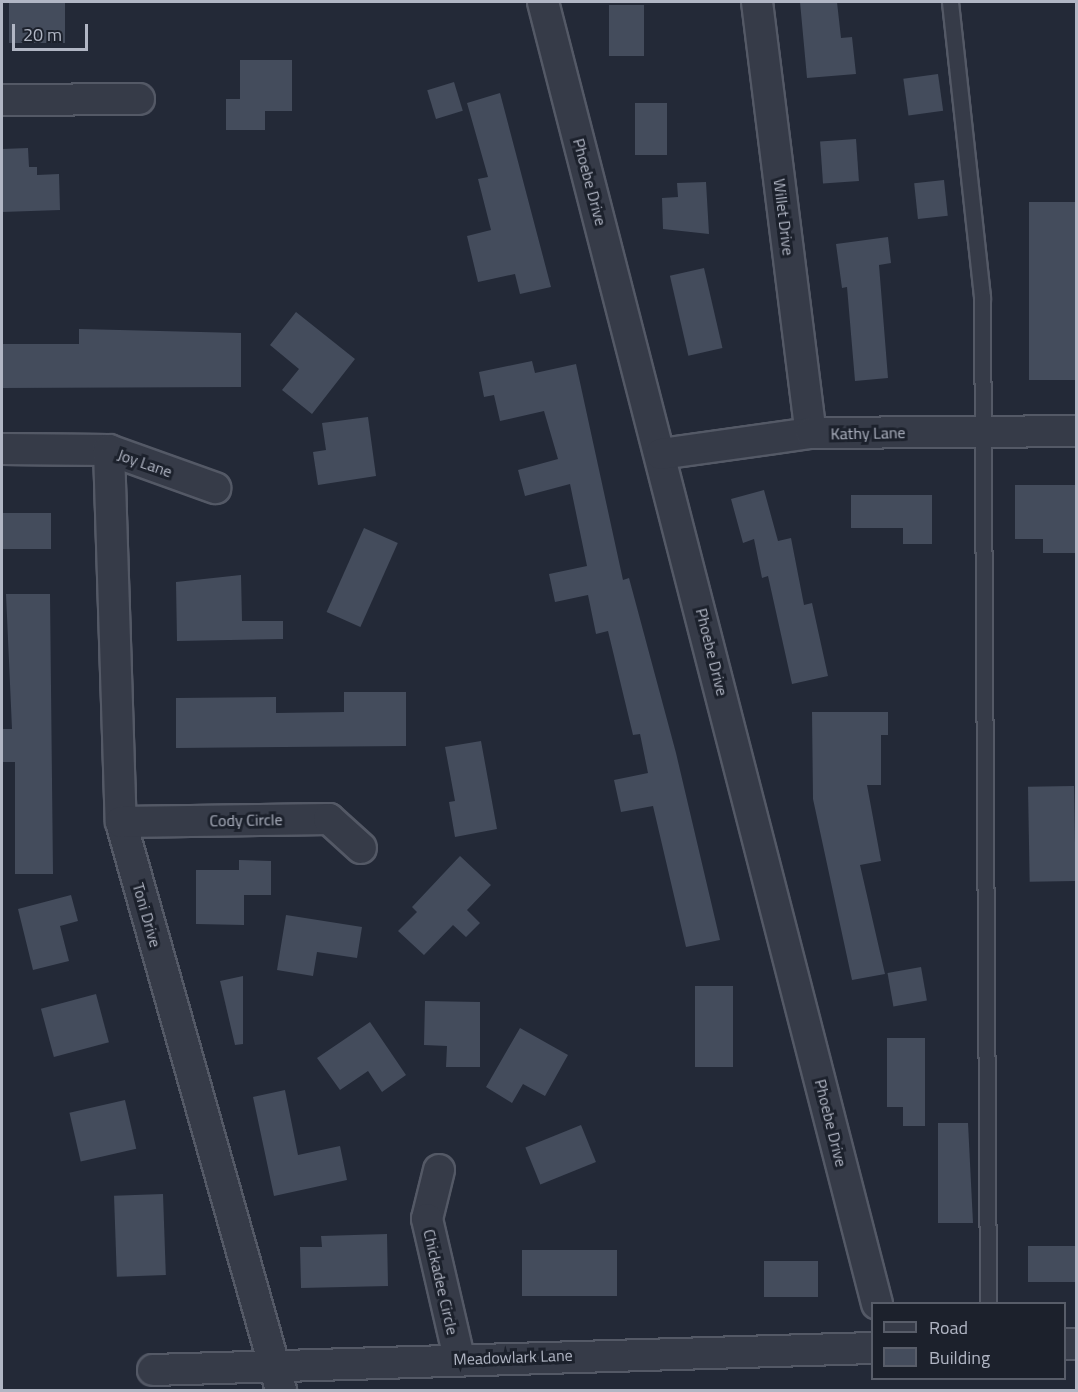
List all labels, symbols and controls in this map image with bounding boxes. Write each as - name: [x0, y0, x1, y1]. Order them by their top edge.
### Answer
- scale bar: [15, 12, 92, 50]
- text: 20 m: [23, 21, 62, 48]
- street label: Phoebe Drive: [569, 136, 611, 228]
- street label: Willet Drive: [770, 178, 798, 256]
- street label: Kathy Lane: [830, 423, 906, 443]
- street label: Joy Lane: [115, 445, 175, 481]
- street label: Phoebe Drive: [692, 606, 732, 698]
- street label: Cody Circle: [209, 810, 283, 830]
- street label: Toni Drive: [129, 881, 165, 949]
- street label: Phoebe Drive: [811, 1077, 851, 1169]
- street label: Chickadee Circle: [420, 1227, 462, 1337]
- legend: [871, 1302, 1066, 1380]
- text: Road: [929, 1314, 968, 1341]
- text: Building: [929, 1344, 990, 1371]
- street label: Meadowlark Lane: [453, 1345, 573, 1369]

